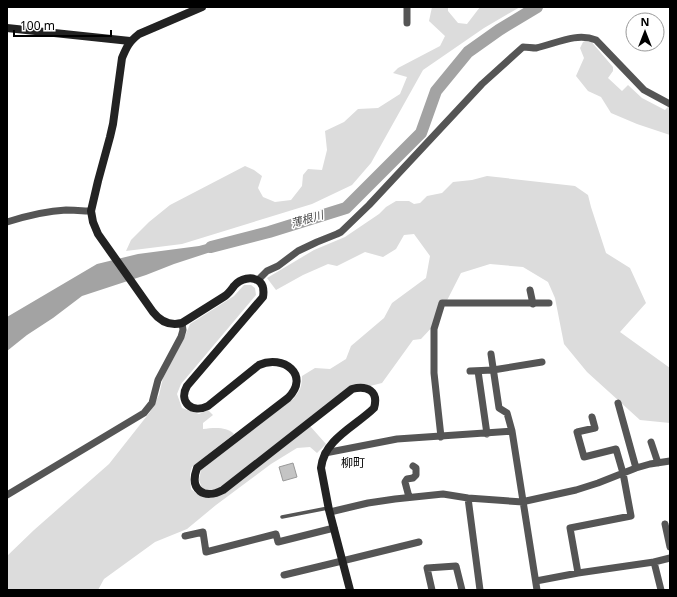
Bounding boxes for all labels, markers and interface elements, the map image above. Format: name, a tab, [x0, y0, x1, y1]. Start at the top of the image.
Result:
scale bar	[14, 12, 111, 38]
north arrow	[625, 12, 665, 52]
text: N	[641, 14, 649, 29]
text: 100 m	[20, 17, 55, 34]
water label: 薄根川	[289, 206, 326, 230]
district label: 柳町	[341, 454, 365, 471]

